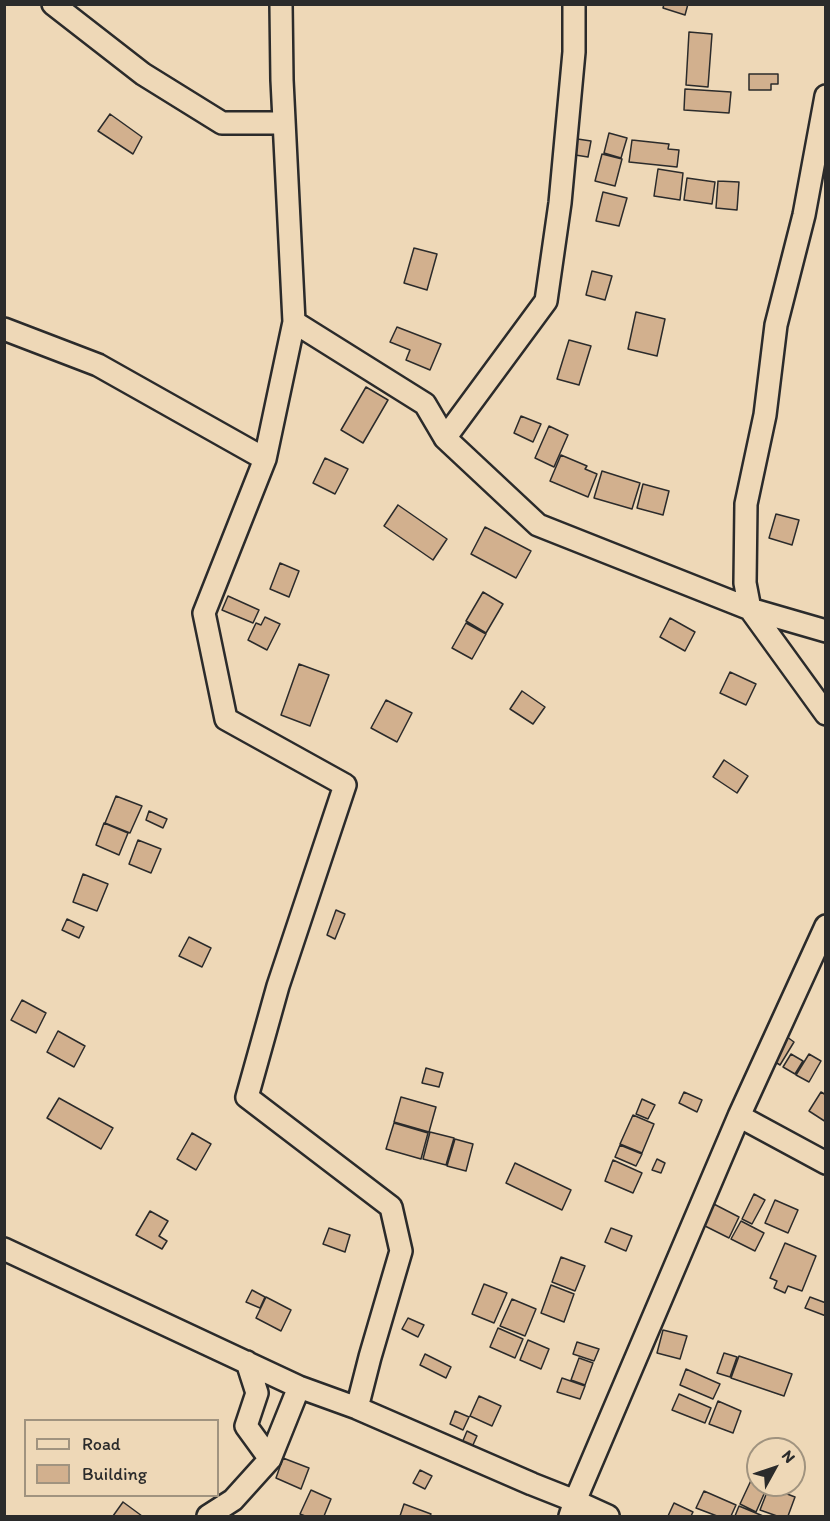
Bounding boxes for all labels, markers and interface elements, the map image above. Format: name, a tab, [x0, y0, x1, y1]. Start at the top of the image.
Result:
legend	[24, 1419, 219, 1497]
text: Road	[82, 1433, 121, 1455]
north arrow	[746, 1437, 806, 1497]
text: N	[778, 1446, 799, 1467]
text: Building	[82, 1463, 147, 1485]

